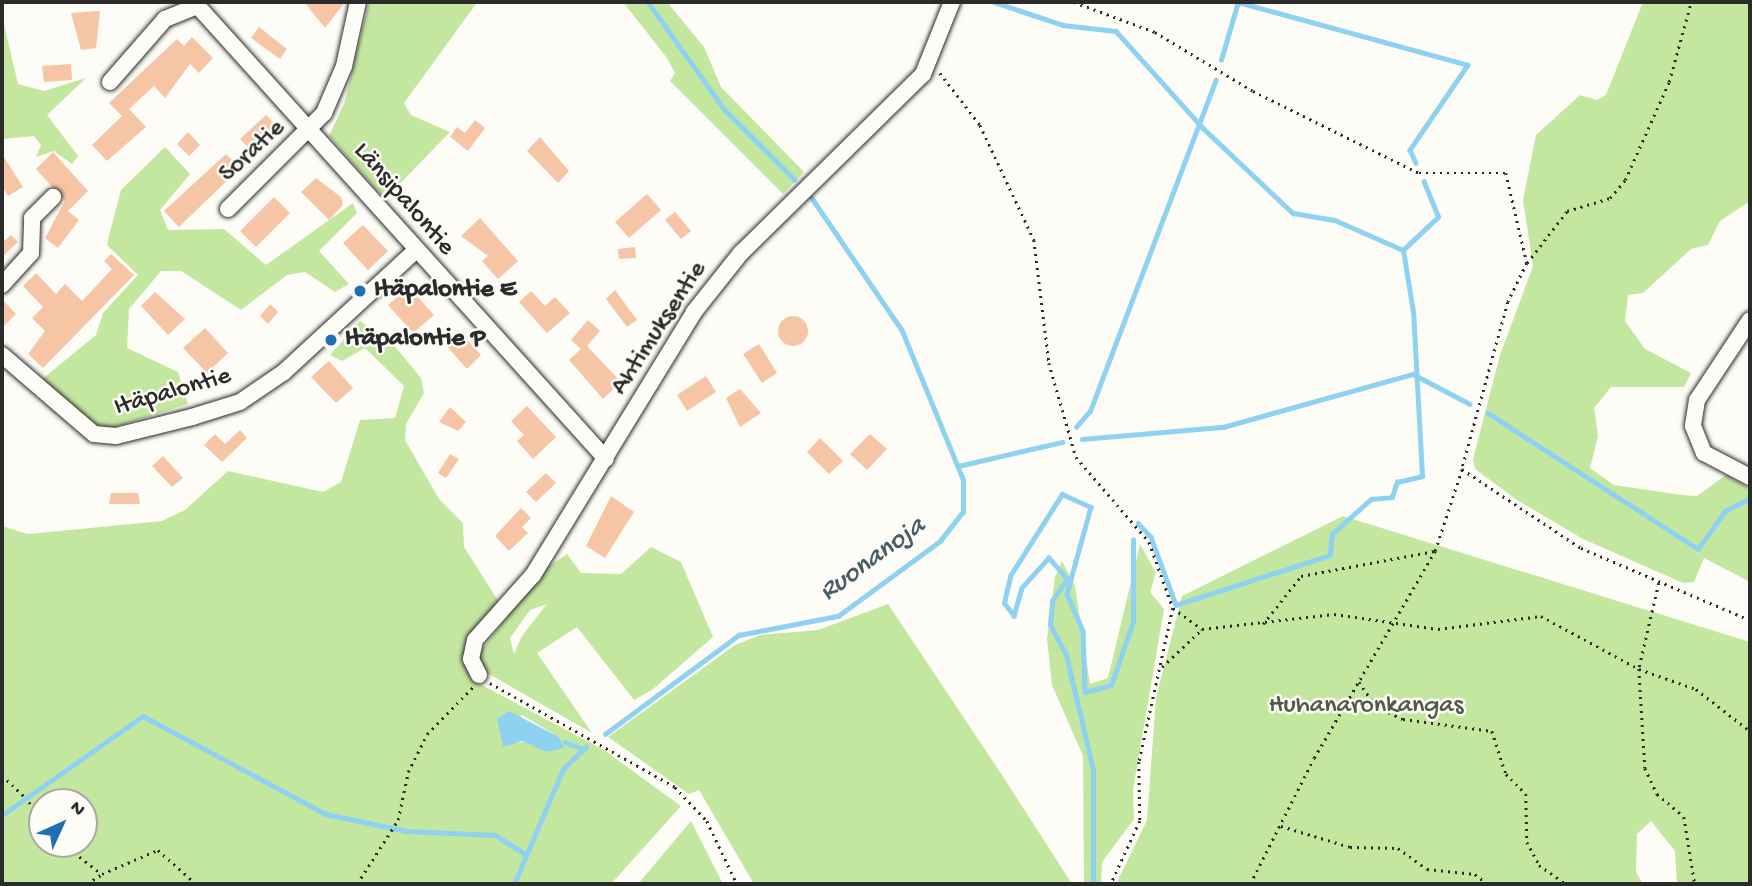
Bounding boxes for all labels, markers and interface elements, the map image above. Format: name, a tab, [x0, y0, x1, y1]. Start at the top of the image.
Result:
street label: Soratie	[214, 114, 292, 190]
street label: Länsipalontie	[345, 137, 461, 263]
street label: Ahtimuksentie	[605, 256, 715, 402]
place label: Itäpalontie E	[374, 275, 516, 307]
marker: Itäpalontie E	[352, 283, 368, 299]
place label: Itäpalontie P	[345, 324, 485, 356]
marker: Itäpalontie P	[323, 332, 339, 348]
street label: Itäpalontie	[111, 361, 235, 425]
water label: Ruonanoja	[813, 510, 933, 610]
park label: Huhanaronkangas	[1269, 691, 1463, 723]
north arrow	[28, 788, 98, 858]
text: N	[64, 797, 89, 822]

